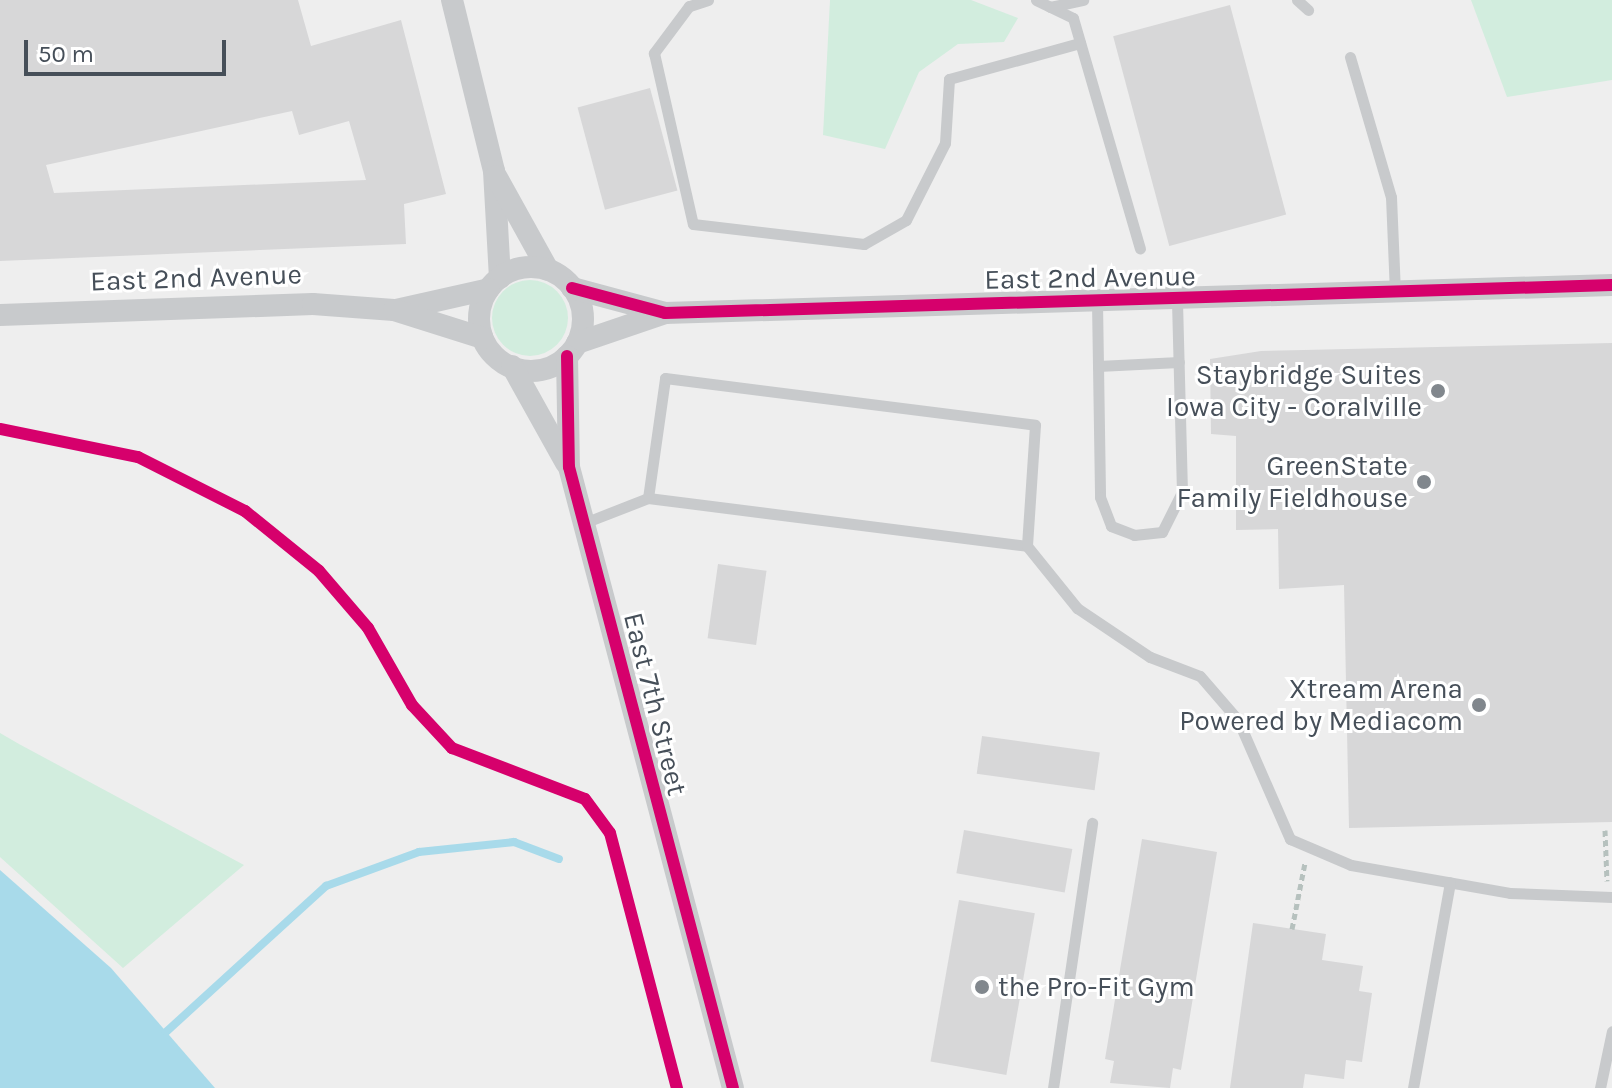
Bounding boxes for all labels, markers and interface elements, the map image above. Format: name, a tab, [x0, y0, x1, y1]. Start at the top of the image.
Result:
scale bar	[28, 24, 230, 74]
text: 50 m	[38, 40, 94, 68]
street label: East 2nd Avenue	[90, 258, 302, 298]
street label: East 2nd Avenue	[984, 259, 1196, 297]
place label: Staybridge Suites Iowa City - Coralville	[1166, 358, 1422, 424]
marker: Staybridge Suites Iowa City - Coralville	[1429, 382, 1447, 400]
place label: GreenState Family Fieldhouse	[1176, 449, 1408, 515]
marker: GreenState Family Fieldhouse	[1415, 473, 1433, 491]
street label: East 7th Street	[616, 609, 694, 799]
place label: Xtream Arena Powered by Mediacom	[1179, 672, 1463, 738]
marker: Xtream Arena Powered by Mediacom	[1470, 696, 1488, 714]
place label: the Pro-Fit Gym	[998, 970, 1195, 1004]
marker: the Pro-Fit Gym	[973, 978, 991, 996]

